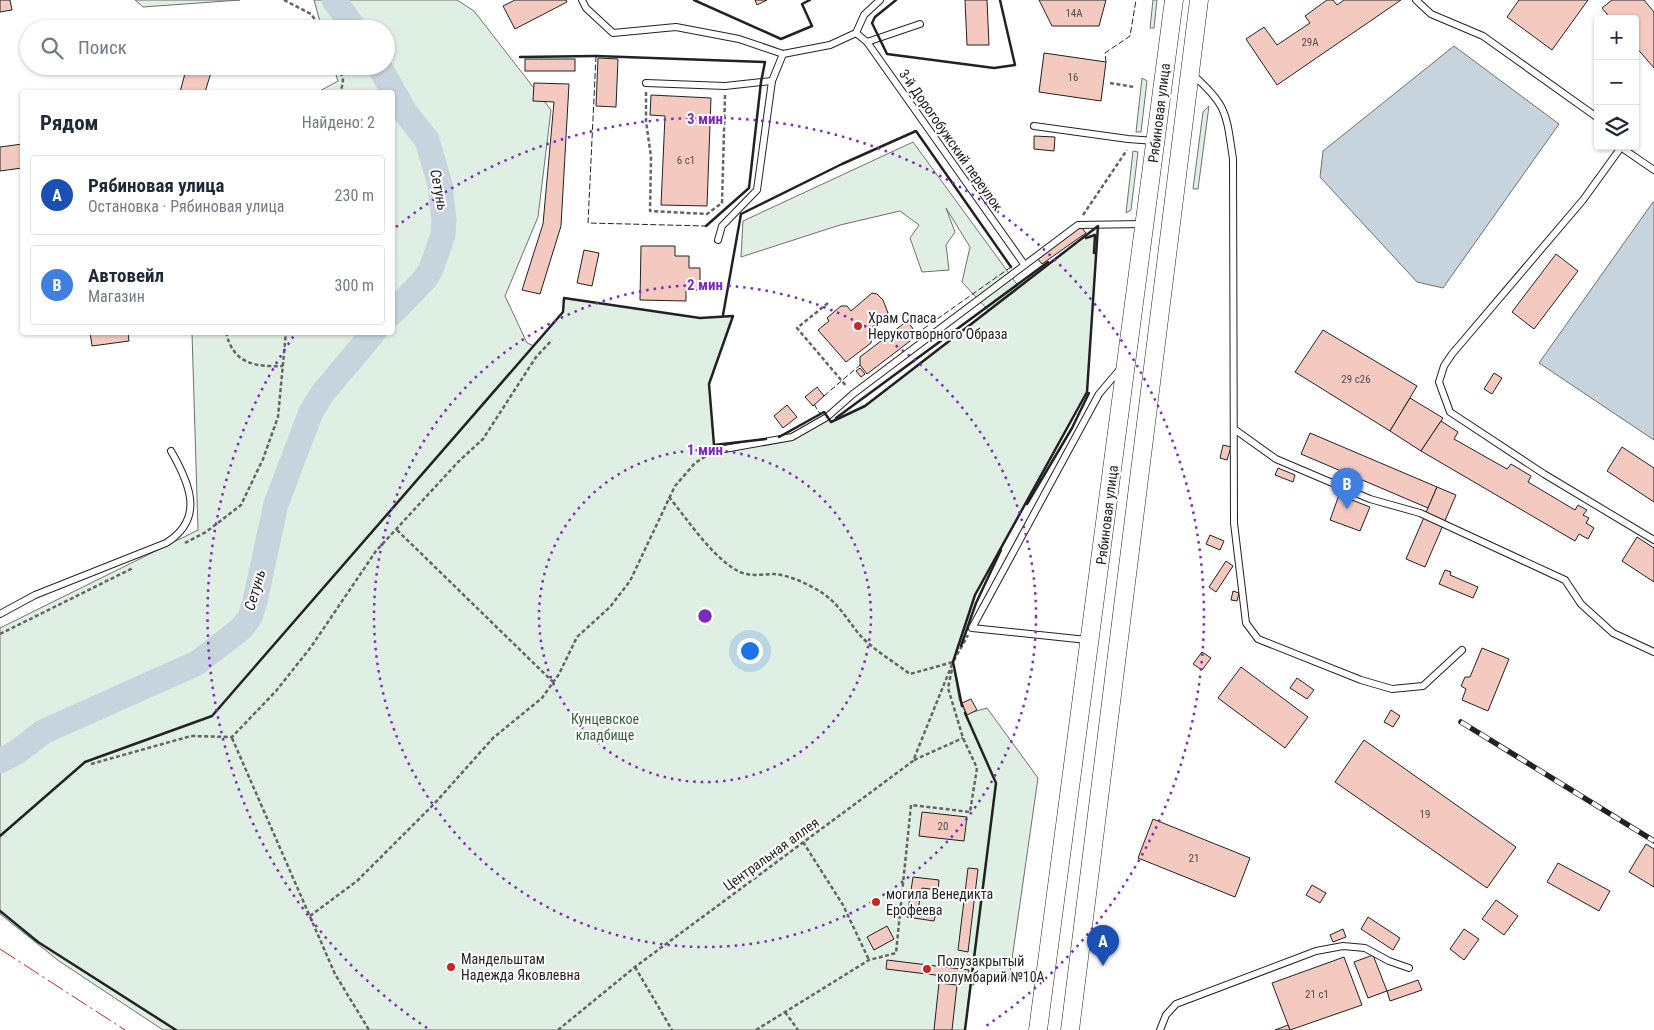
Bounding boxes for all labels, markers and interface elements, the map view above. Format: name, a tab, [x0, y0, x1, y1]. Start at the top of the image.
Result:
house number: 14А	[1065, 7, 1083, 20]
map controls	[1594, 15, 1639, 150]
button: +	[1594, 15, 1639, 60]
search box	[20, 20, 395, 75]
icon: search	[38, 34, 66, 62]
text: Поиск	[78, 36, 127, 59]
house number: 29А	[1301, 36, 1319, 49]
button: −	[1594, 60, 1639, 105]
street label: Рябиновая улица	[1145, 62, 1173, 164]
street label: 3-й Дорогобужский переулок	[896, 66, 1006, 214]
house number: 16	[1068, 71, 1078, 84]
button: layers	[1594, 105, 1639, 150]
text: 3 мин	[687, 110, 723, 128]
text: Рядом	[40, 111, 99, 135]
text: Найдено: 2	[302, 113, 375, 132]
house number: 6 с1	[677, 154, 695, 167]
water label: Сетунь	[426, 168, 452, 212]
text: Рябиновая улица	[88, 174, 224, 197]
text: A	[52, 186, 62, 205]
text: 230 m	[335, 186, 374, 205]
text: Остановка · Рябиновая улица	[88, 197, 285, 216]
text: Автовейл	[88, 264, 164, 287]
text: B	[53, 276, 61, 295]
text: 300 m	[335, 276, 374, 295]
text: 2 мин	[687, 276, 723, 294]
text: Магазин	[88, 287, 145, 306]
place label: Храм Спаса Нерукотворного Образа	[868, 310, 1007, 342]
marker: Храм Спаса Нерукотворного Образа	[852, 320, 864, 332]
house number: 29 с26	[1341, 373, 1371, 386]
text: 1 мин	[687, 441, 723, 459]
street label: Рябиновая улица	[1093, 464, 1121, 566]
pin: B	[1331, 468, 1363, 509]
water label: Сетунь	[241, 567, 269, 613]
centre of rings	[696, 607, 714, 625]
your location	[737, 638, 763, 664]
park label: Кунцевское кладбище	[571, 711, 639, 743]
house number: 19	[1420, 808, 1430, 821]
street label: Центральная аллея	[720, 814, 822, 894]
house number: 20	[938, 820, 948, 833]
house number: 21	[1189, 852, 1199, 865]
place label: могила Венедикта Ерофеева	[886, 886, 993, 918]
marker: могила Венедикта Ерофеева	[870, 896, 882, 908]
pin: A	[1087, 925, 1119, 966]
place label: Мандельштам Надежда Яковлевна	[461, 951, 580, 983]
place label: Полузакрытый колумбарий №10А	[937, 953, 1045, 985]
marker: Мандельштам Надежда Яковлевна	[445, 961, 457, 973]
marker: Полузакрытый колумбарий №10А	[921, 963, 933, 975]
house number: 21 с1	[1305, 988, 1329, 1001]

